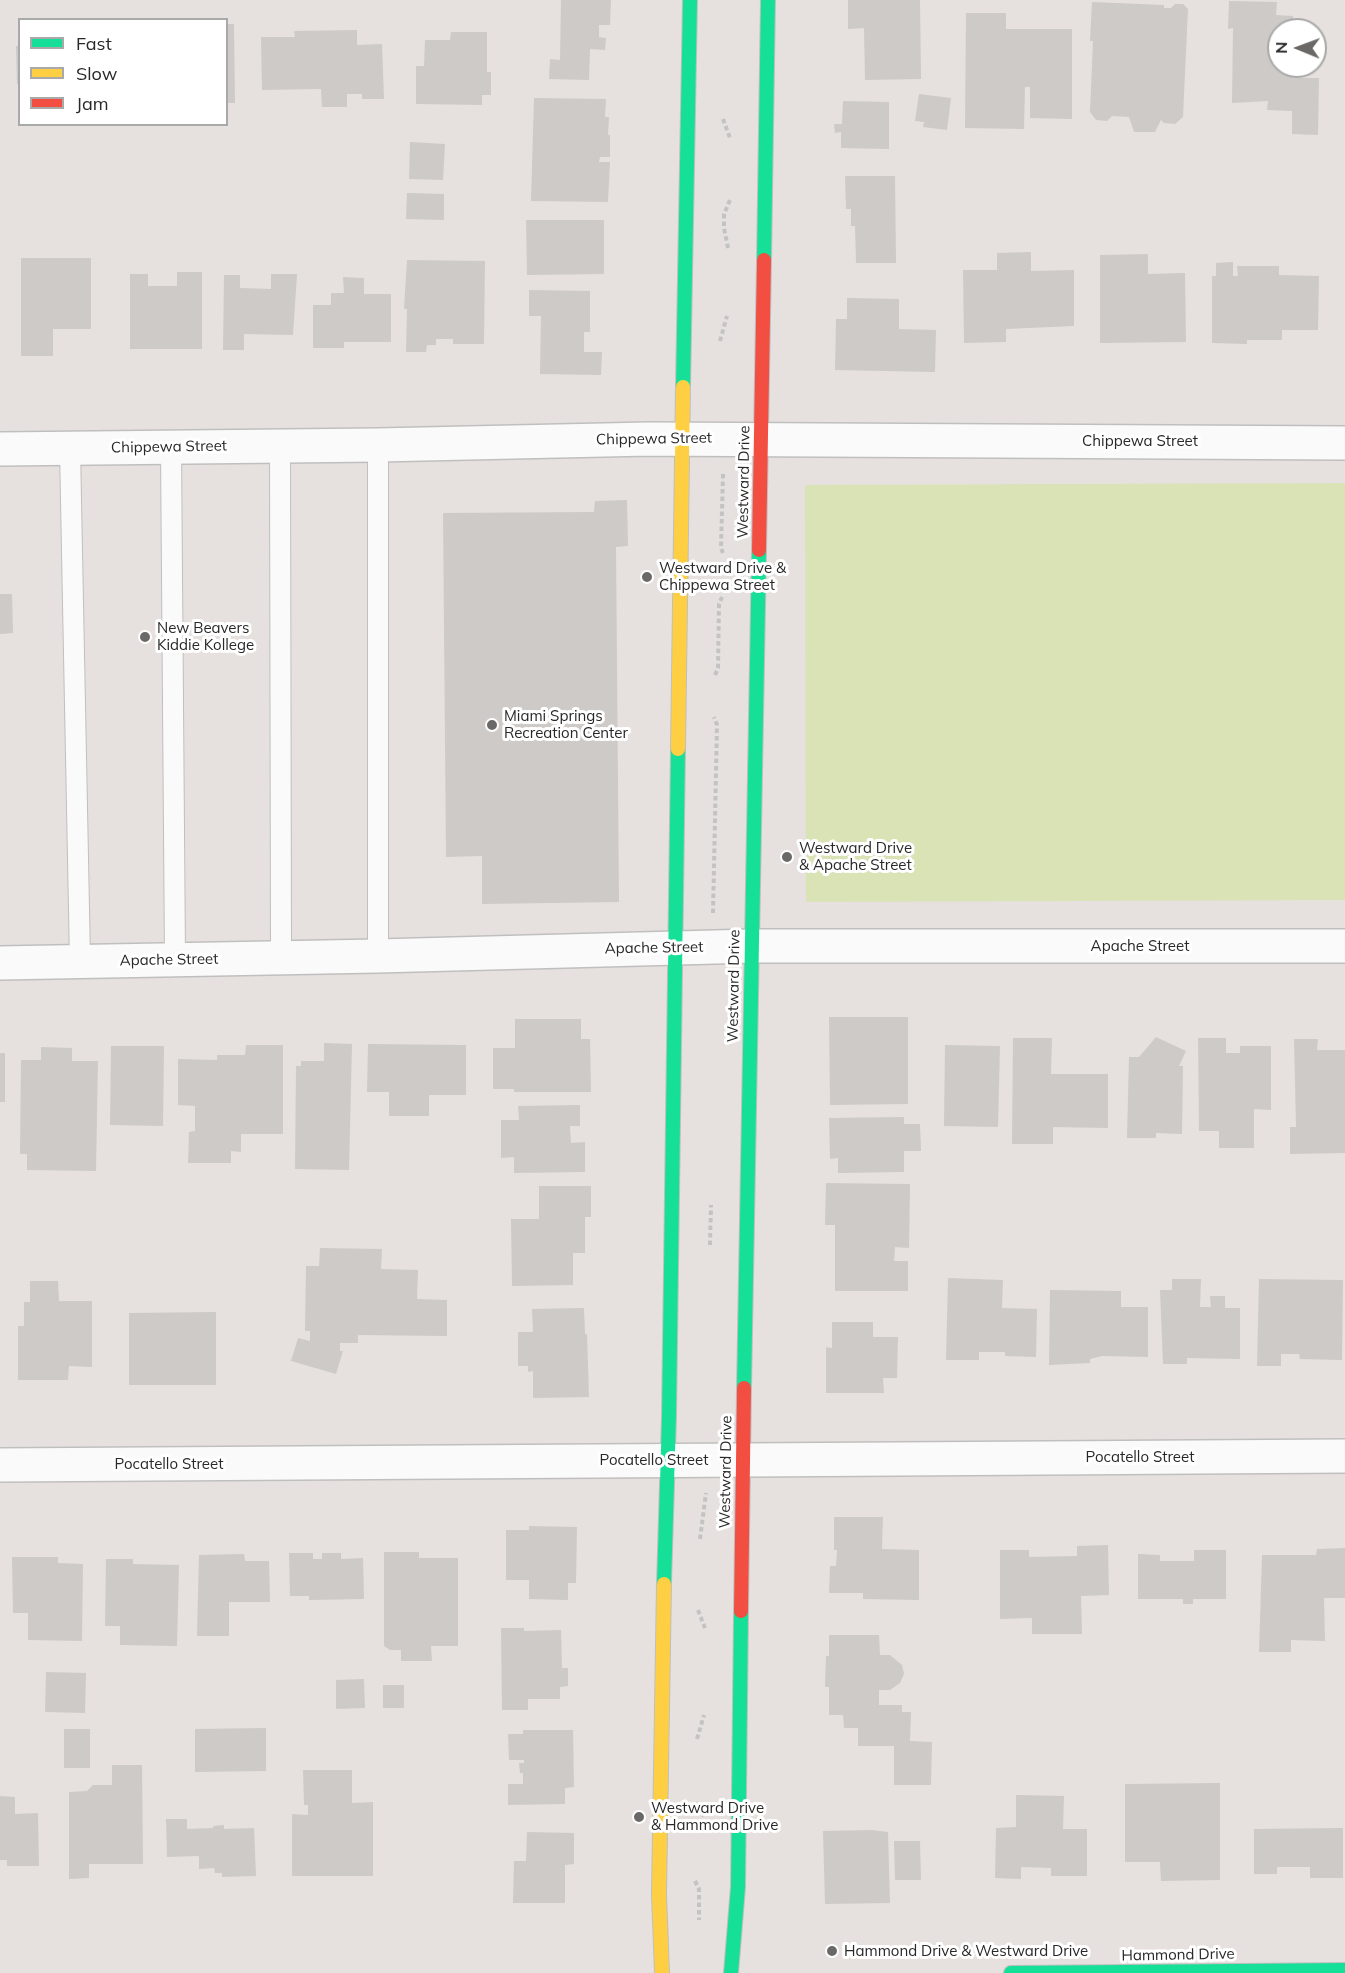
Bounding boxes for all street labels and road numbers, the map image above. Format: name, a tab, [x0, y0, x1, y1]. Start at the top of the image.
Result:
street label: Westward Drive	[734, 425, 754, 539]
street label: Chippewa Street	[596, 429, 712, 449]
street label: Chippewa Street	[1082, 432, 1198, 450]
street label: Chippewa Street	[111, 437, 227, 457]
street label: Westward Drive	[724, 929, 744, 1043]
street label: Apache Street	[1091, 937, 1189, 955]
street label: Apache Street	[604, 938, 704, 958]
street label: Apache Street	[119, 950, 219, 970]
street label: Westward Drive	[716, 1415, 736, 1529]
street label: Pocatello Street	[1086, 1448, 1194, 1466]
street label: Pocatello Street	[600, 1451, 708, 1469]
street label: Pocatello Street	[115, 1455, 223, 1473]
street label: Hammond Drive	[1121, 1945, 1235, 1965]

